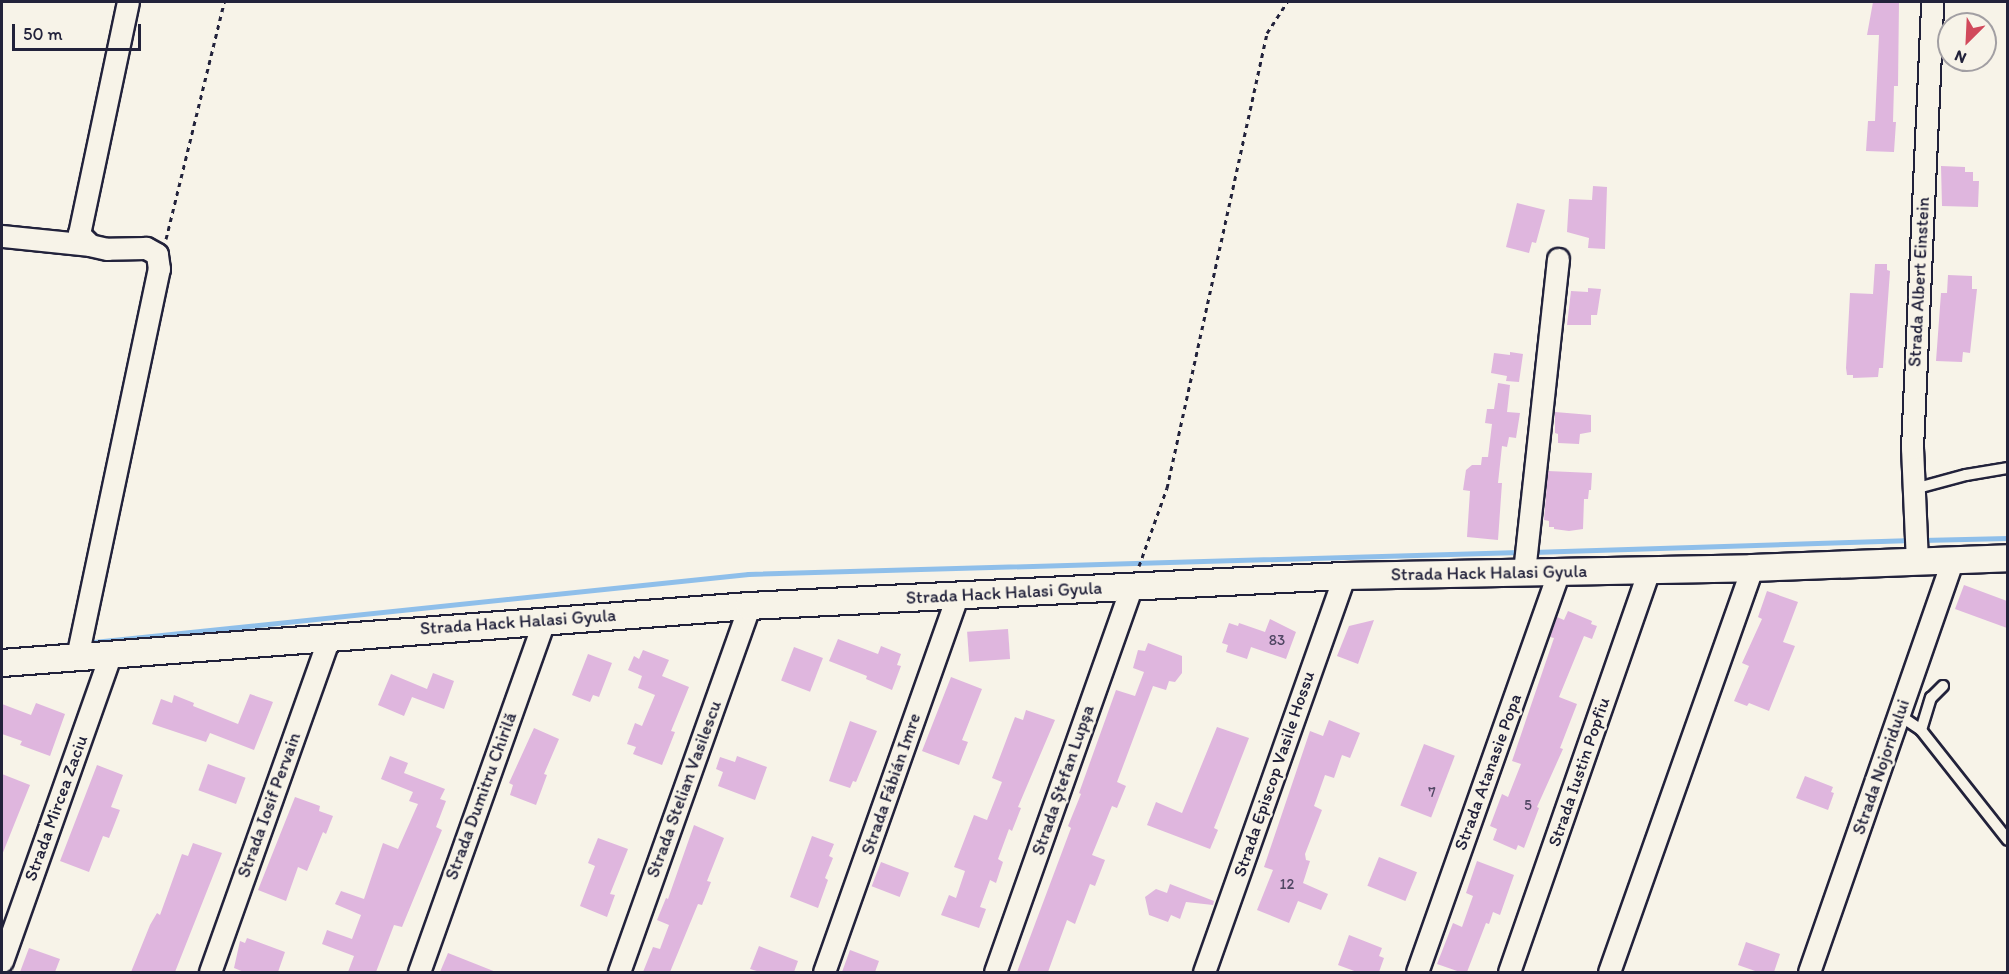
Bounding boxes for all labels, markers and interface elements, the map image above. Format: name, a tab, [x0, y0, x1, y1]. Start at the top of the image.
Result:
scale bar	[15, 12, 144, 50]
north arrow	[1937, 12, 1997, 72]
text: 50 m	[23, 23, 63, 45]
text: N	[1951, 46, 1969, 68]
street label: Strada Albert Einstein	[1904, 196, 1934, 368]
street label: Strada Hack Halasi Gyula	[1391, 560, 1587, 586]
street label: Strada Hack Halasi Gyula	[905, 577, 1103, 609]
street label: Strada Hack Halasi Gyula	[419, 604, 617, 640]
house number: 83	[1269, 632, 1285, 650]
street label: Strada Episcop Vasile Hossu	[1229, 668, 1319, 880]
street label: Strada Atanasie Popa	[1450, 691, 1526, 853]
street label: Strada Iustin Popfiu	[1543, 695, 1615, 849]
street label: Strada Nojoridului	[1848, 697, 1914, 837]
street label: Strada Stelian Vasilescu	[642, 698, 726, 880]
street label: Strada Ștefan Lupșa	[1027, 703, 1099, 857]
street label: Strada Dumitru Chirilă	[441, 709, 521, 883]
street label: Strada Fábián Imre	[857, 711, 925, 857]
street label: Strada Iosif Pervain	[233, 730, 305, 880]
street label: Strada Mircea Zaciu	[19, 732, 93, 884]
house number: 7	[1428, 784, 1436, 802]
house number: 5	[1524, 797, 1532, 815]
house number: 12	[1280, 876, 1294, 894]

